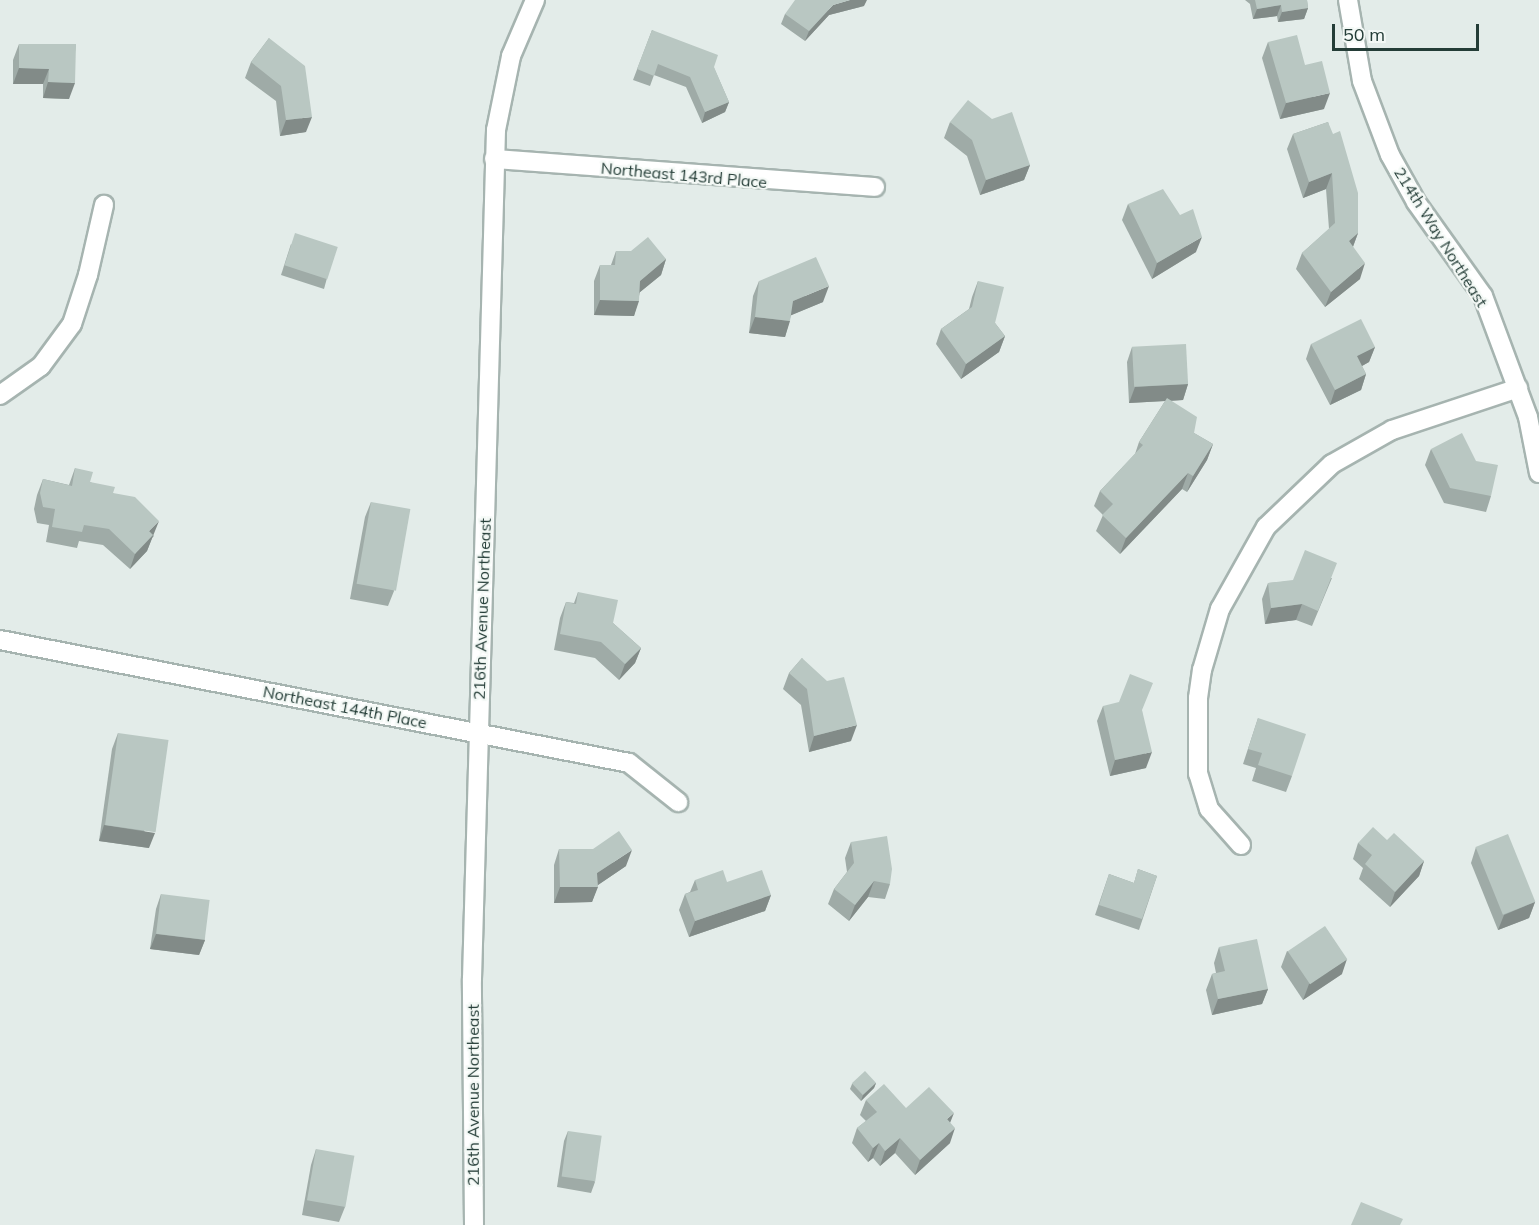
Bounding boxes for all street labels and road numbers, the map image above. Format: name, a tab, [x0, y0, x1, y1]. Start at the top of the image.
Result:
street label: Northeast 143rd Place	[600, 158, 768, 192]
street label: 214th Way Northeast	[1390, 164, 1492, 310]
street label: 216th Avenue Northeast	[469, 518, 495, 700]
street label: Northeast 144th Place	[261, 682, 429, 732]
street label: 216th Avenue Northeast	[463, 1004, 483, 1186]

